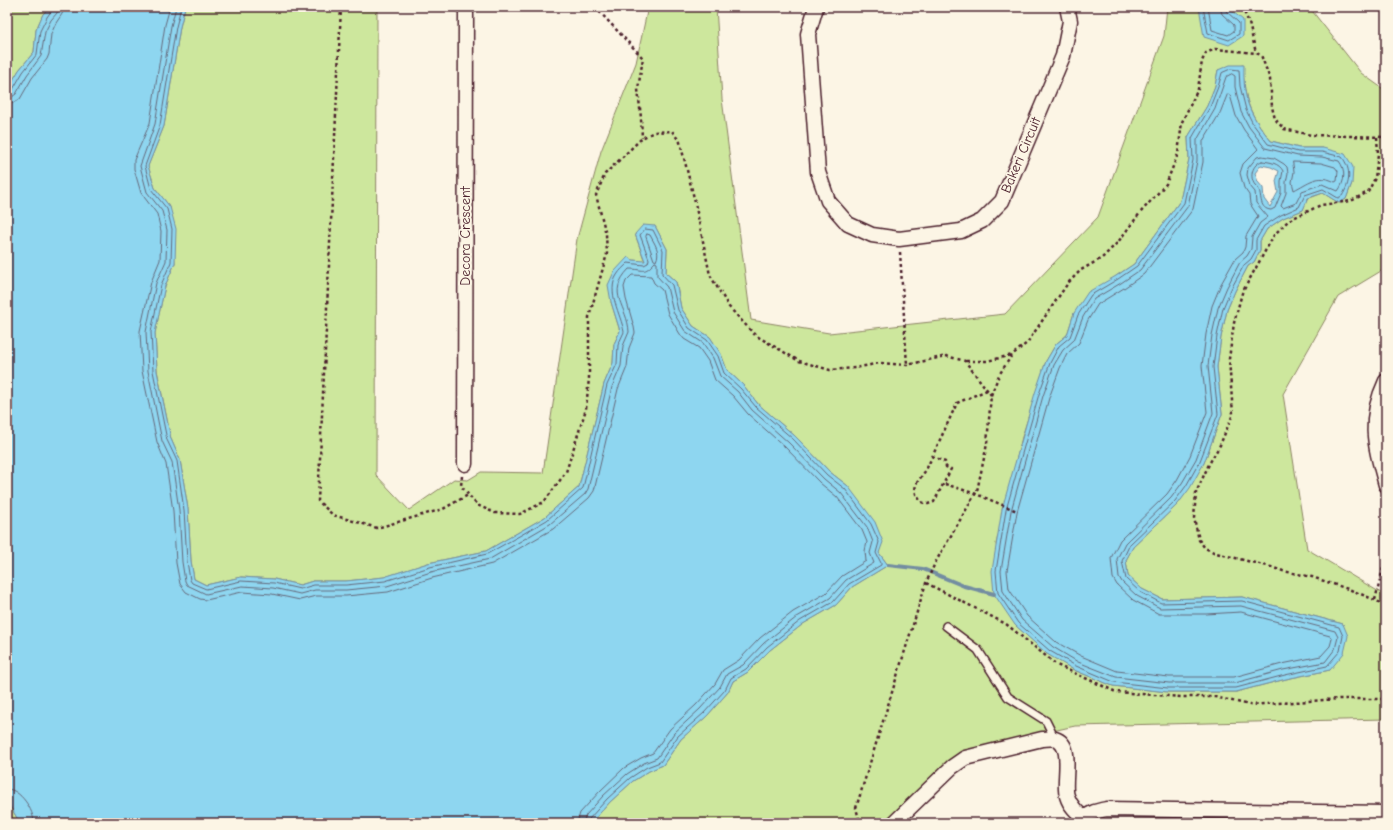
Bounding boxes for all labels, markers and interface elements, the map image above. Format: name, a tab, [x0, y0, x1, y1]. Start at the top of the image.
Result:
street label: Bakeri Circuit	[997, 114, 1045, 196]
street label: Decora Crescent	[457, 185, 474, 286]

